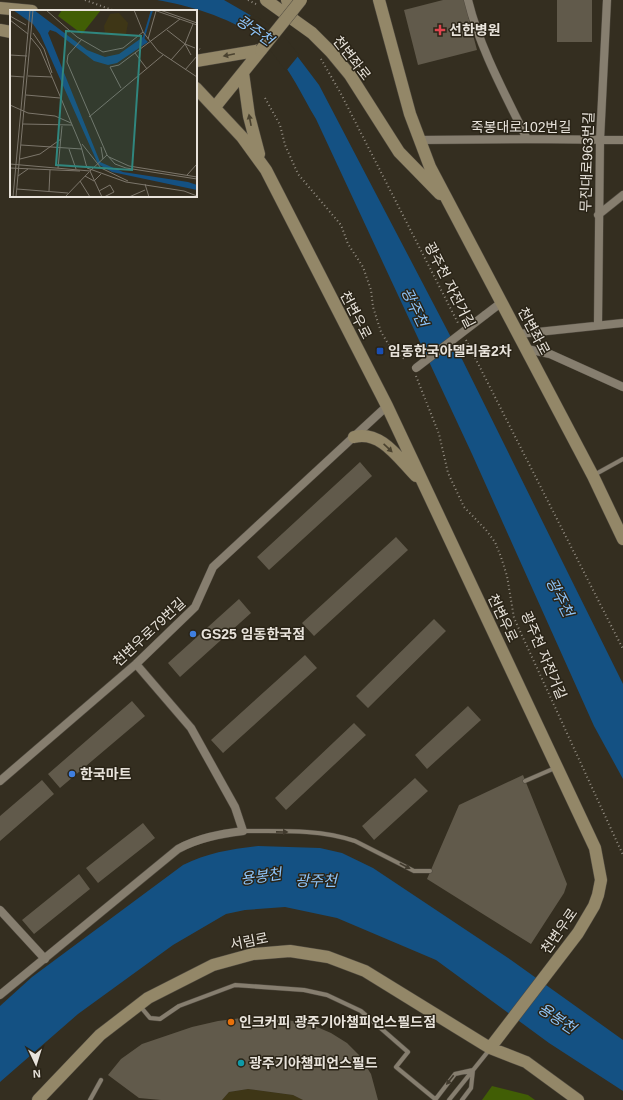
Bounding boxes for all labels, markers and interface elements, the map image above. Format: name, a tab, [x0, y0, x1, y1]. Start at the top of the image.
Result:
inset map	[10, 10, 197, 197]
water label: 광주천	[233, 11, 279, 50]
place label: 선한병원	[449, 22, 501, 38]
marker: 선한병원	[434, 24, 446, 36]
street label: 천변좌로	[330, 33, 374, 83]
one-way arrow	[223, 53, 235, 59]
street label: 무진대로963번길	[577, 111, 597, 213]
one-way arrow	[246, 113, 252, 126]
street label: 죽봉대로102번길	[471, 119, 571, 135]
street label: 광주천 자전거길	[422, 239, 478, 331]
water label: 광주천	[398, 285, 433, 331]
street label: 천변우로	[337, 288, 375, 342]
street label: 천변좌로	[515, 304, 553, 358]
place label: 임동한국아델리움2차	[388, 343, 512, 359]
marker: 임동한국아델리움2차	[375, 346, 385, 356]
one-way arrow	[383, 443, 393, 453]
water label: 광주천	[543, 575, 578, 621]
street label: 천변우로	[485, 591, 521, 645]
street label: 천변우로79번길	[110, 594, 188, 670]
street label: 광주천 자전거길	[518, 609, 570, 701]
place label: GS25 임동한국점	[201, 626, 305, 642]
marker: GS25 임동한국점	[188, 629, 198, 639]
place label: 한국마트	[80, 766, 132, 782]
marker: 한국마트	[67, 769, 77, 779]
one-way arrow	[276, 828, 288, 835]
one-way arrow	[399, 863, 411, 870]
water label: 용봉천	[239, 864, 285, 887]
water label: 광주천	[295, 872, 339, 889]
street label: 천변우로	[538, 905, 580, 957]
street label: 서림로	[229, 929, 270, 953]
water label: 용봉천	[535, 999, 581, 1038]
place label: 인크커피 광주기아챔피언스필드점	[239, 1014, 436, 1030]
marker: 인크커피 광주기아챔피언스필드점	[226, 1017, 236, 1027]
north arrow	[16, 1044, 56, 1084]
place label: 광주기아챔피언스필드	[249, 1055, 378, 1071]
marker: 광주기아챔피언스필드	[236, 1058, 246, 1068]
text: N	[32, 1068, 41, 1080]
one-way arrow	[446, 1074, 455, 1085]

